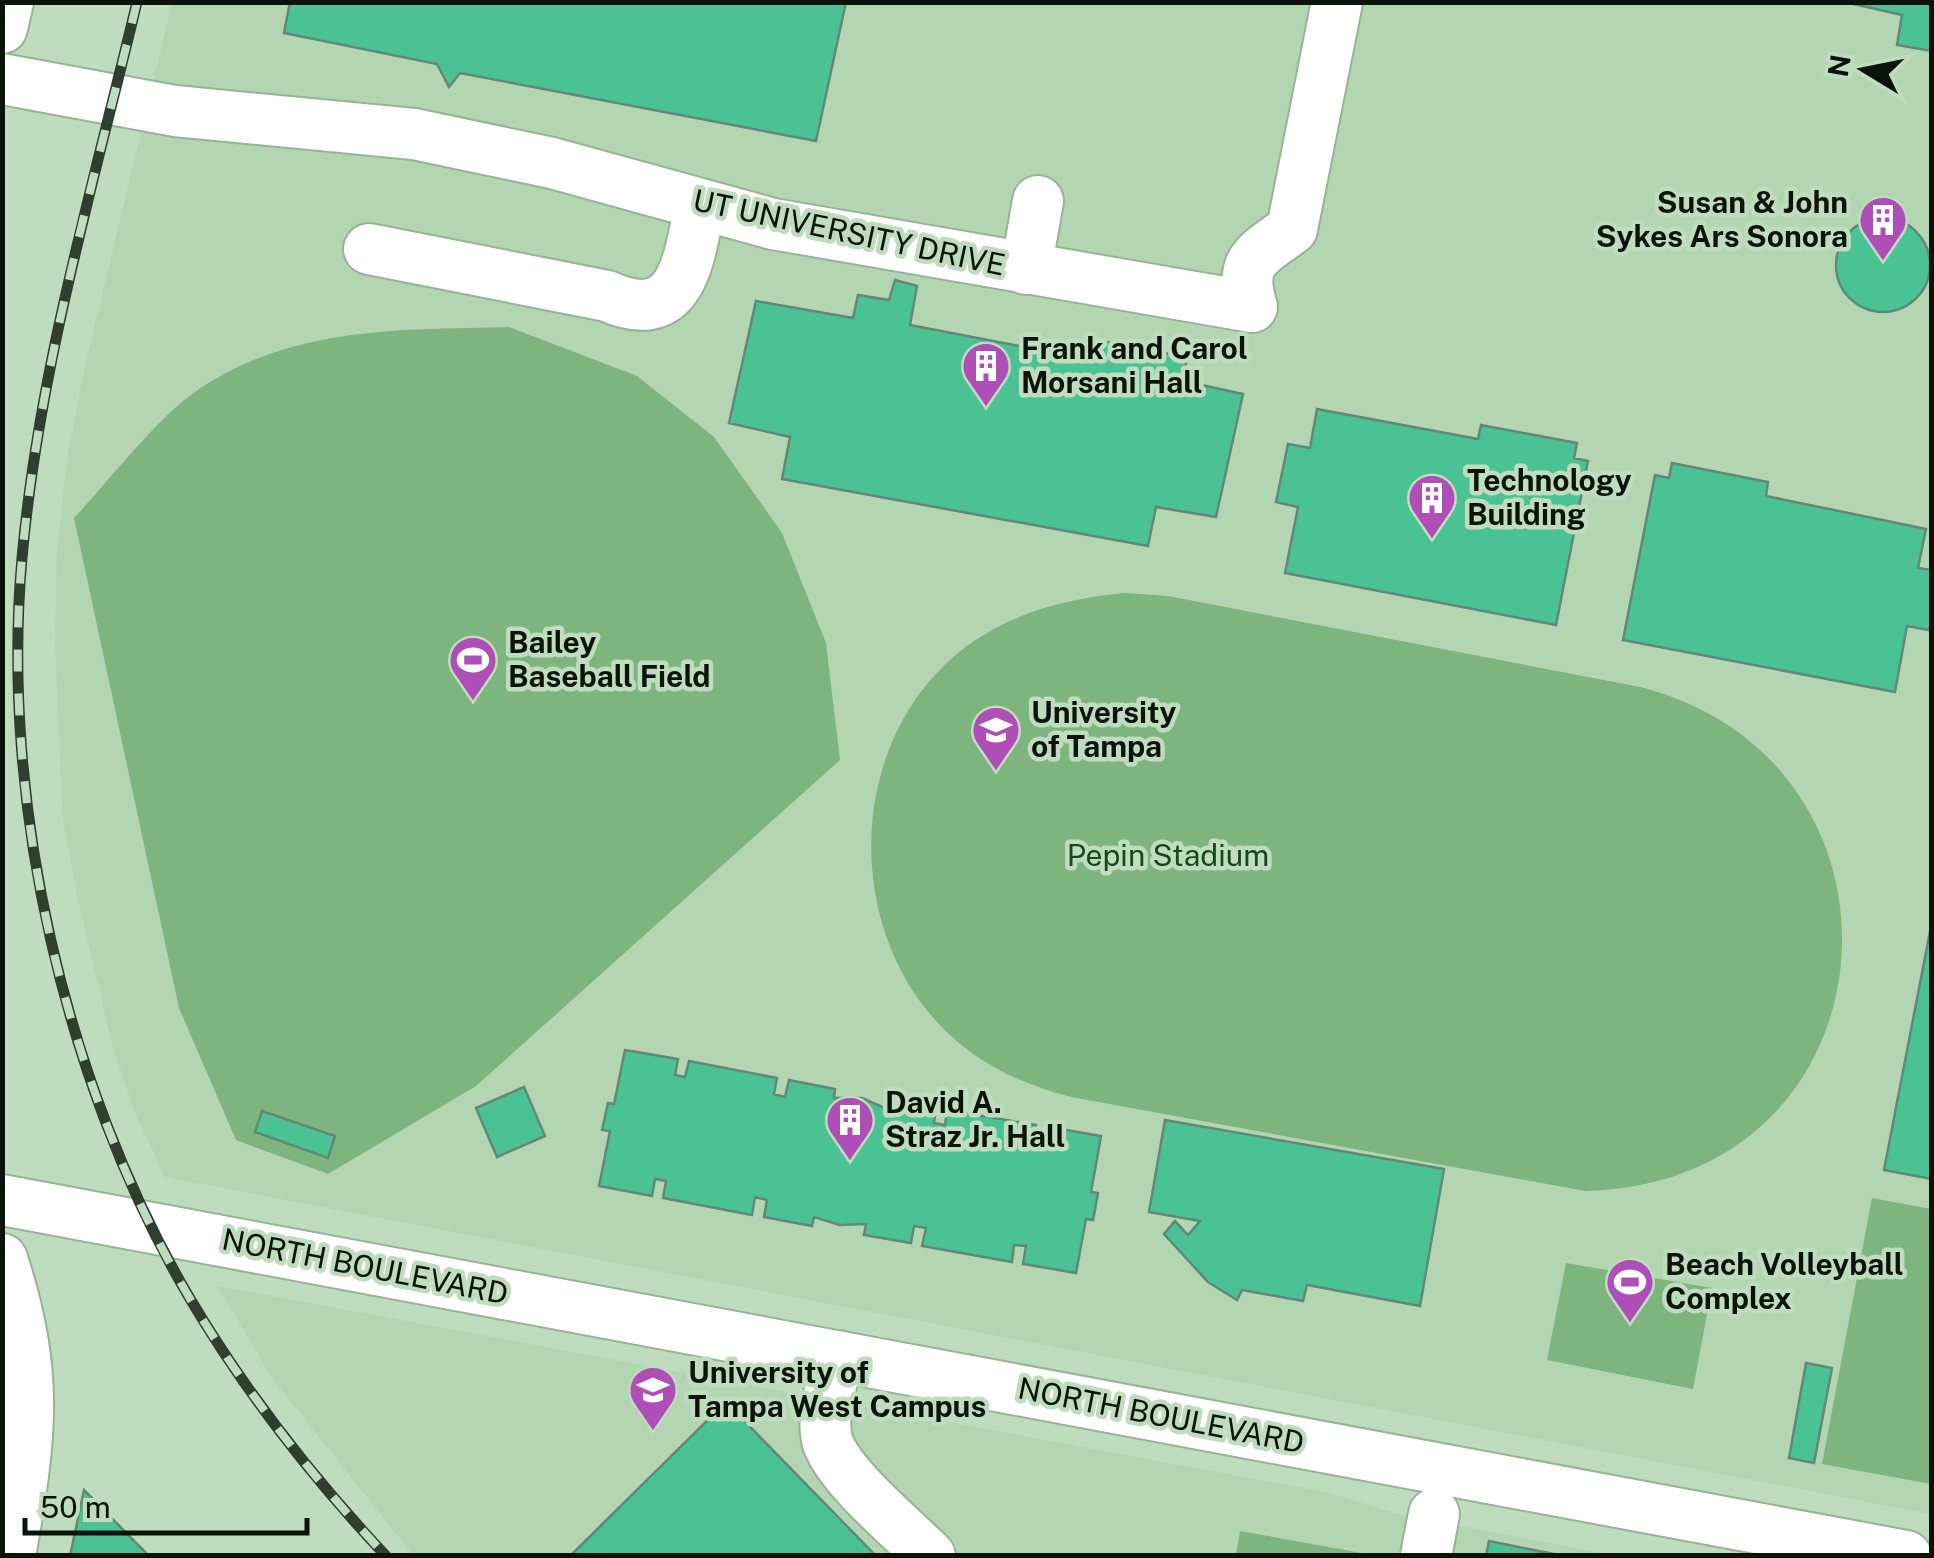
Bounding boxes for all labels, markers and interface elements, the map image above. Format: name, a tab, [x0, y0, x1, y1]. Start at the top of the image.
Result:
north arrow	[1814, 20, 1914, 120]
text: N	[1821, 52, 1857, 79]
street label: UT UNIVERSITY DRIVE	[690, 181, 1009, 283]
place label: Susan & John Sykes Ars Sonora	[1596, 184, 1848, 254]
building icon: Susan & John Sykes Ars Sonora	[1857, 194, 1909, 262]
place label: Frank and Carol Morsani Hall	[1021, 330, 1248, 400]
building icon: Frank and Carol Morsani Hall	[960, 340, 1012, 408]
place label: Technology Building	[1467, 462, 1632, 532]
building icon: Technology Building	[1406, 472, 1458, 540]
place label: Bailey Baseball Field	[508, 624, 711, 694]
sports icon: Bailey Baseball Field	[447, 634, 499, 702]
place label: University of Tampa	[1031, 694, 1177, 764]
school or university icon: University of Tampa	[970, 704, 1022, 772]
park label: Pepin Stadium	[1067, 837, 1269, 873]
place label: David A. Straz Jr. Hall	[885, 1084, 1065, 1154]
building icon: David A. Straz Jr. Hall	[824, 1094, 876, 1162]
street label: NORTH BOULEVARD	[219, 1221, 511, 1311]
place label: Beach Volleyball Complex	[1665, 1246, 1904, 1316]
sports icon: Beach Volleyball Complex	[1604, 1256, 1656, 1324]
place label: University of Tampa West Campus	[688, 1354, 986, 1424]
school or university icon: University of Tampa West Campus	[627, 1364, 679, 1432]
street label: NORTH BOULEVARD	[1015, 1370, 1307, 1460]
scale bar	[25, 1473, 308, 1535]
text: 50 m	[40, 1489, 111, 1525]

